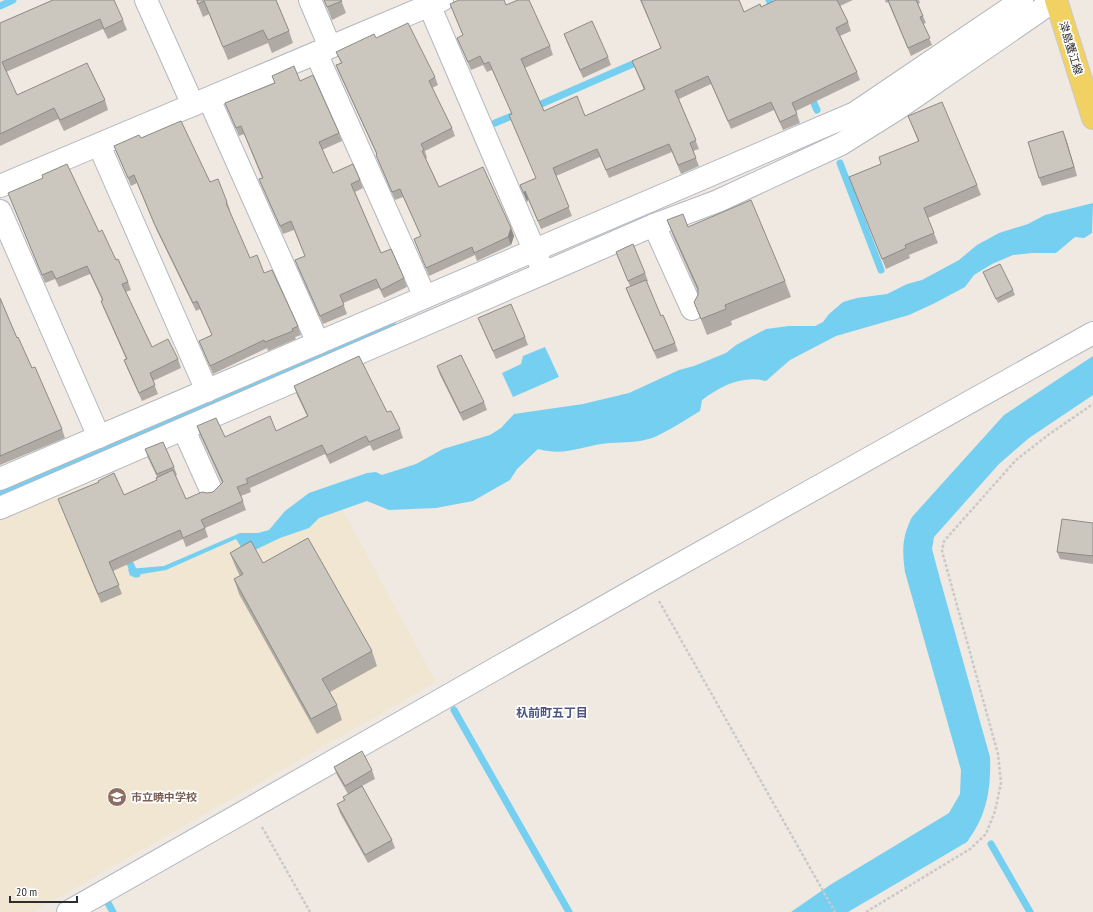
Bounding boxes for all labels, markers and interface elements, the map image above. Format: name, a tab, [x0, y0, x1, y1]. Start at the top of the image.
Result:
street label: 津島蟹江線	[1056, 20, 1086, 76]
district label: 杁前町五丁目	[516, 705, 588, 720]
school or university icon: 市立暁中学校	[106, 786, 128, 808]
place label: 市立暁中学校	[131, 790, 197, 804]
scale bar	[10, 878, 77, 904]
text: 20 m	[16, 884, 37, 899]

